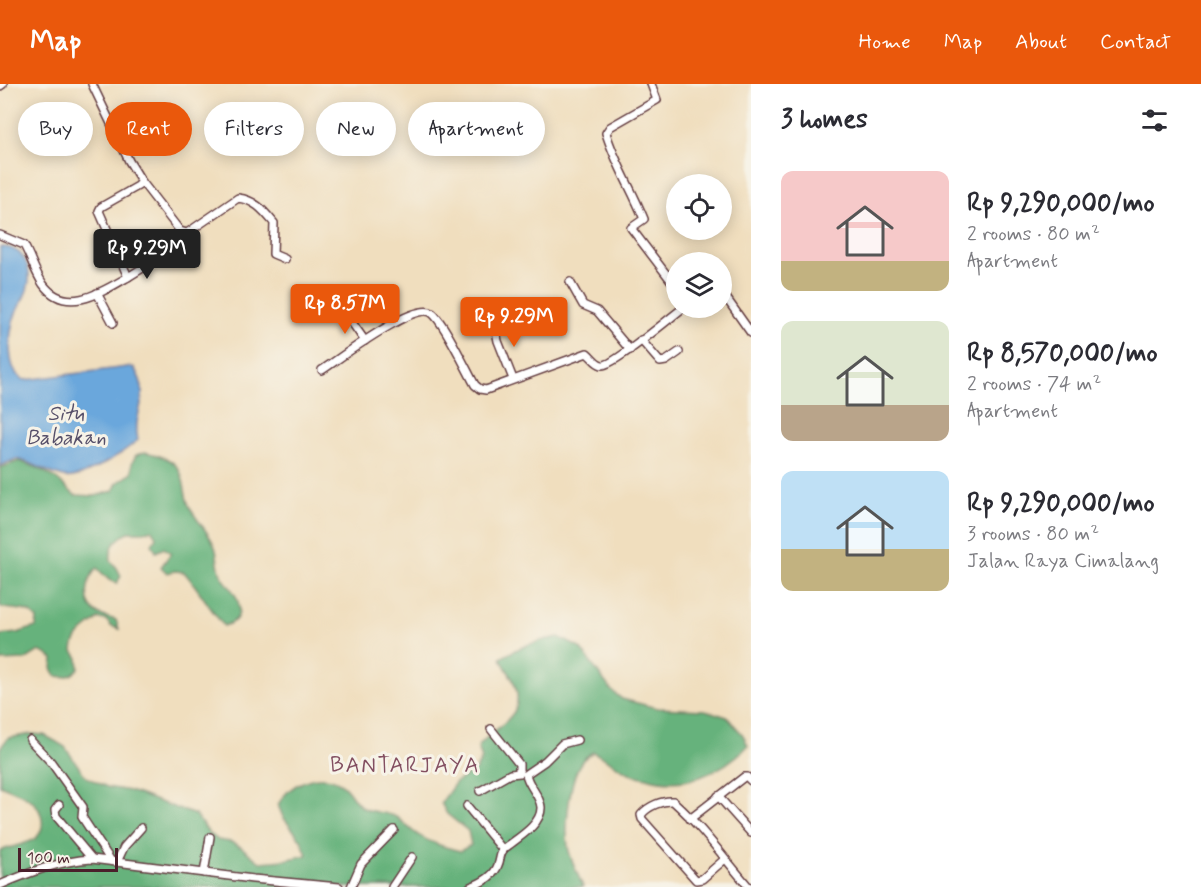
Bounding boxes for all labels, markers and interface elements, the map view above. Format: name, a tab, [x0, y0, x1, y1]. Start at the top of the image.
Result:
text: Map	[30, 24, 81, 61]
text: Home	[859, 28, 911, 56]
text: Map	[944, 28, 982, 56]
text: About	[1015, 28, 1067, 56]
text: Contact	[1100, 28, 1171, 56]
chip: Buy	[18, 102, 93, 156]
chip: Rent	[105, 102, 192, 156]
chip: Filters	[204, 102, 304, 156]
chip: New	[316, 102, 396, 156]
chip: Apartment	[408, 102, 545, 156]
text: 3 homes	[781, 103, 868, 137]
icon: filters	[1138, 104, 1171, 137]
map controls	[666, 174, 732, 318]
button: locate	[666, 174, 732, 240]
text: Rp 9,290,000/mo	[967, 187, 1155, 221]
icon: home	[829, 195, 901, 267]
text: 2 rooms · 80 m²	[967, 221, 1100, 248]
pin: Rp 9.29M	[85, 229, 209, 280]
text: Rp 9.29M	[107, 235, 187, 262]
text: Apartment	[967, 248, 1058, 275]
button: layers	[666, 252, 732, 318]
pin: Rp 8.57M	[283, 284, 407, 335]
text: Rp 8.57M	[305, 290, 385, 317]
pin: Rp 9.29M	[452, 297, 576, 348]
text: Rp 9.29M	[474, 303, 554, 330]
text: Rp 8,570,000/mo	[967, 337, 1158, 371]
icon: home	[829, 345, 901, 417]
text: 2 rooms · 74 m²	[967, 371, 1101, 398]
text: Apartment	[967, 398, 1058, 425]
water label: Situ Babakan	[26, 400, 106, 452]
text: Rp 9,290,000/mo	[967, 487, 1155, 521]
icon: home	[829, 495, 901, 567]
text: 3 rooms · 80 m²	[967, 521, 1099, 548]
text: Jalan Raya Cimalang	[967, 548, 1159, 575]
district label: BANTARJAYA	[330, 752, 480, 780]
scale bar	[18, 845, 118, 872]
text: 100 m	[27, 848, 70, 869]

